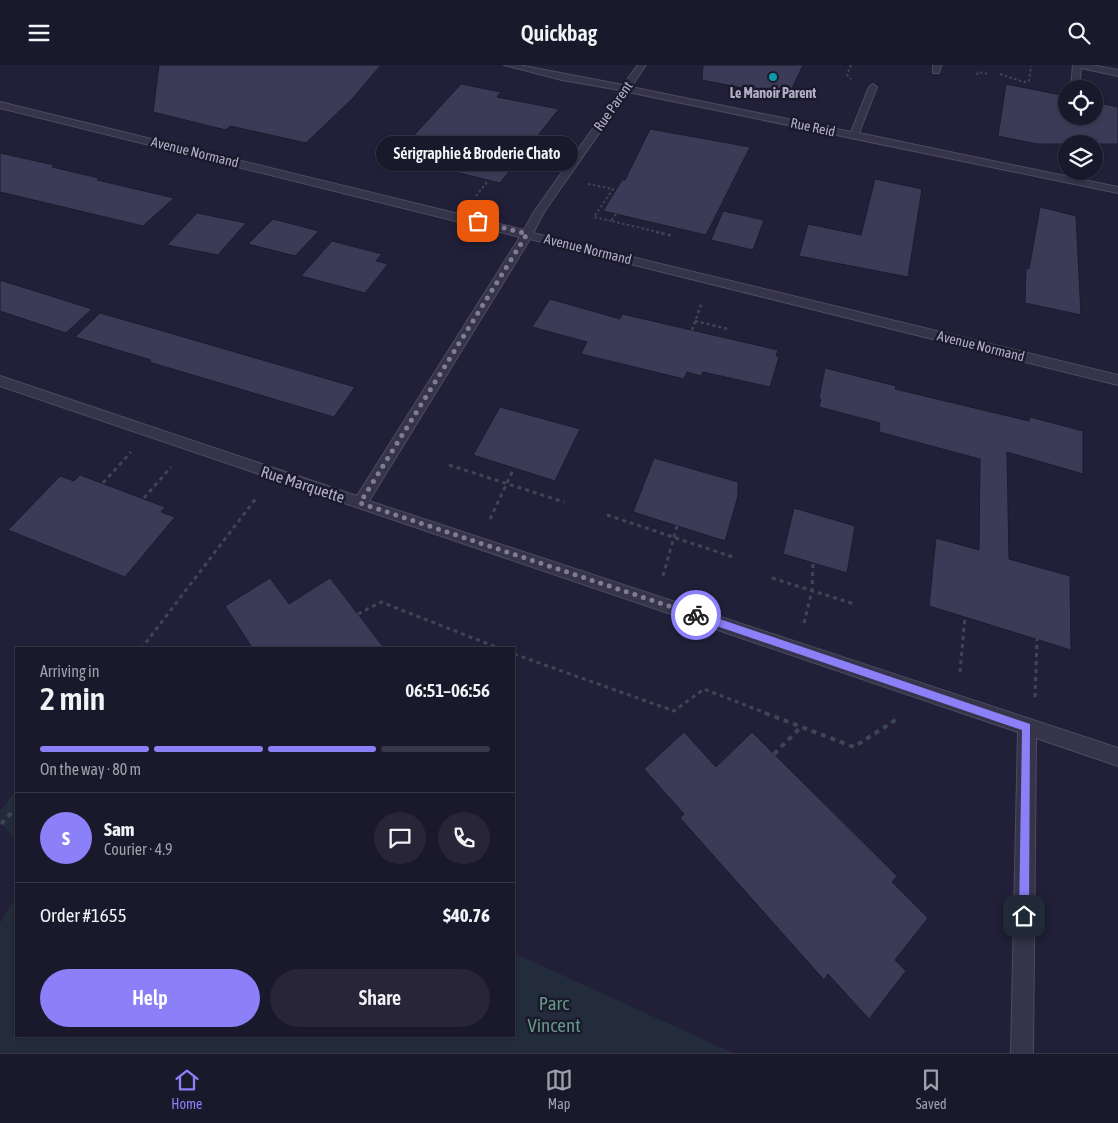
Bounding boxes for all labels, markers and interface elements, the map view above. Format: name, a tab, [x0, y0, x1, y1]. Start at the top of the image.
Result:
icon: menu	[25, 19, 53, 47]
icon: search	[1065, 19, 1093, 47]
text: Quickbag	[521, 20, 597, 46]
marker: Le Manoir Parent	[767, 71, 779, 83]
street label: Rue Parent	[590, 78, 636, 134]
map controls	[1058, 80, 1103, 180]
button: locate	[1058, 80, 1103, 125]
place label: Le Manoir Parent	[730, 85, 816, 101]
street label: Rue Reid	[789, 114, 837, 140]
street label: Avenue Normand	[150, 133, 240, 171]
button: layers	[1058, 135, 1103, 180]
callout: Sérigraphie & Broderie Chato	[377, 136, 579, 171]
text: Sérigraphie & Broderie Chato	[394, 144, 561, 162]
pin	[457, 200, 499, 242]
icon: bag	[464, 207, 492, 235]
street label: Avenue Normand	[543, 230, 633, 268]
street label: Avenue Normand	[936, 327, 1026, 365]
street label: Rue Marquette	[259, 462, 347, 507]
courier	[671, 590, 721, 640]
icon: bike	[682, 601, 710, 629]
text: Arriving in	[40, 662, 100, 680]
text: 06:51–06:56	[405, 679, 490, 701]
text: 2 min	[40, 680, 105, 717]
text: On the way · 80 m	[40, 760, 141, 778]
button: chat	[374, 812, 426, 864]
button: phone	[438, 812, 490, 864]
text: Sam	[104, 818, 135, 840]
text: S	[62, 827, 70, 849]
text: Courier · 4.9	[104, 840, 173, 858]
pin	[1003, 895, 1045, 937]
icon: home	[1010, 902, 1038, 930]
text: Order #1655	[40, 904, 127, 926]
text: $40.76	[443, 904, 490, 926]
button: Help	[40, 969, 260, 1027]
button: Share	[270, 969, 490, 1027]
park label: Parc Vincent	[527, 992, 581, 1036]
tab: Home	[171, 1066, 202, 1112]
tab: Map	[545, 1066, 573, 1112]
tab: Saved	[916, 1066, 947, 1112]

